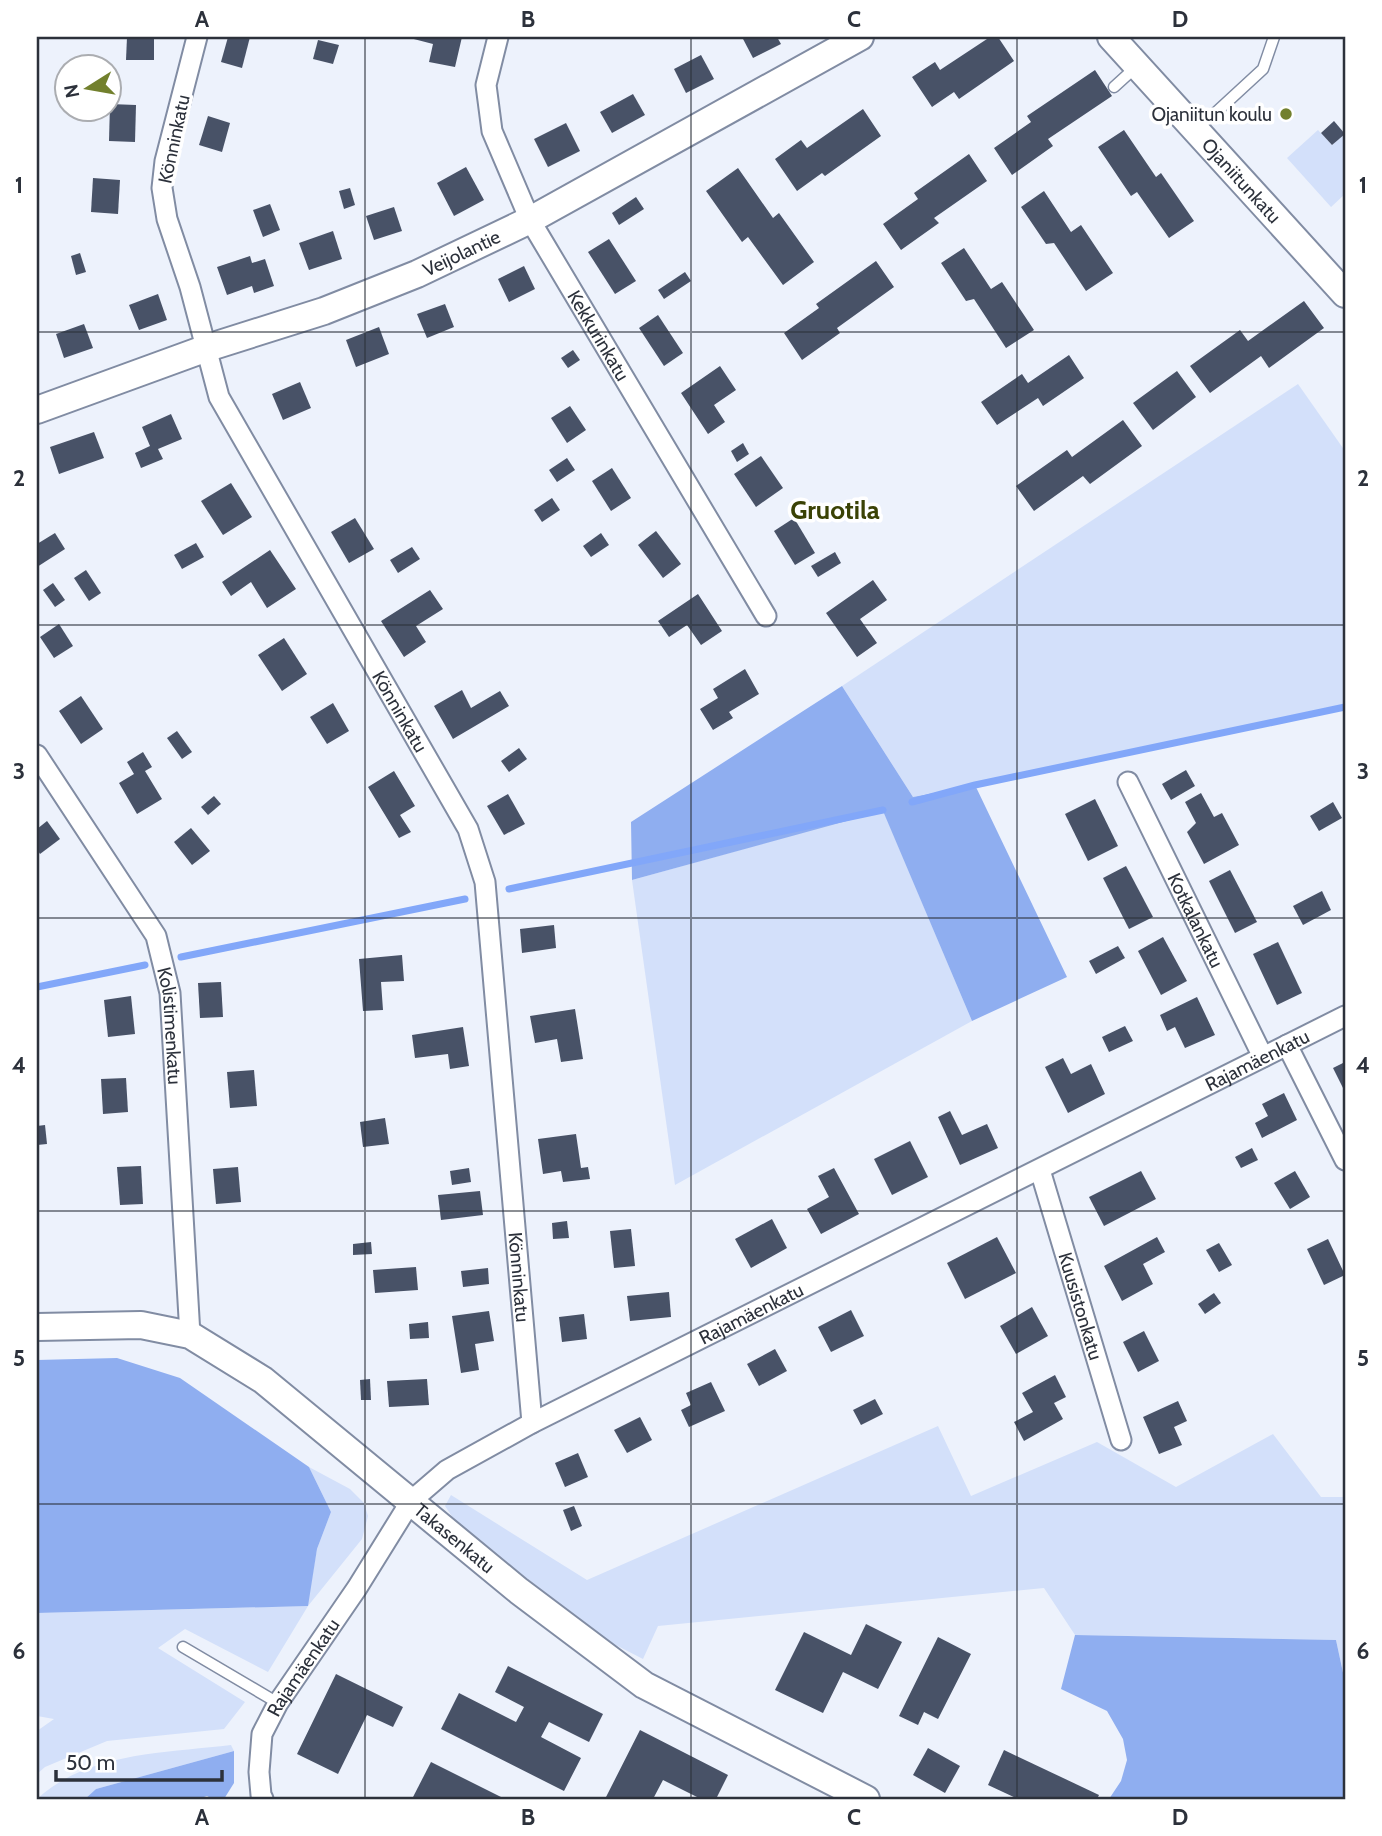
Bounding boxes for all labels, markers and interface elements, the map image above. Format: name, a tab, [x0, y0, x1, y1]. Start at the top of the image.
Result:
text: A	[195, 5, 210, 33]
text: B	[521, 5, 535, 33]
text: C	[847, 5, 861, 33]
text: D	[1172, 5, 1188, 33]
north arrow	[52, 52, 122, 122]
text: N	[59, 82, 84, 100]
street label: Könninkatu	[153, 93, 195, 185]
place label: Ojaniitun koulu	[1151, 103, 1272, 126]
marker: Ojaniitun koulu	[1278, 106, 1294, 122]
street label: Ojaniitunkatu	[1197, 133, 1286, 228]
text: 1	[15, 171, 23, 199]
text: 1	[1359, 171, 1367, 199]
street label: Veijolantie	[419, 224, 504, 281]
street label: Kekkurinkatu	[563, 286, 635, 385]
text: 2	[13, 464, 25, 492]
text: 2	[1357, 464, 1369, 492]
district label: Gruotila	[790, 494, 880, 526]
street label: Könninkatu	[368, 667, 433, 756]
text: 3	[13, 757, 25, 785]
text: 3	[1357, 757, 1369, 785]
street label: Kotkalankatu	[1163, 869, 1229, 971]
street label: Kolistimenkatu	[153, 965, 187, 1085]
street label: Rajamäenkatu	[1201, 1024, 1313, 1096]
text: 4	[12, 1051, 26, 1079]
text: 4	[1356, 1051, 1370, 1079]
street label: Könninkatu	[504, 1231, 535, 1323]
street label: Kuusistonkatu	[1054, 1249, 1108, 1363]
street label: Rajamäenkatu	[695, 1278, 807, 1349]
text: 5	[13, 1344, 25, 1372]
text: 5	[1357, 1344, 1369, 1372]
street label: Takasenkatu	[410, 1498, 500, 1578]
street label: Rajamäenkatu	[262, 1614, 344, 1720]
text: 6	[13, 1637, 25, 1665]
text: 6	[1357, 1637, 1369, 1665]
scale bar	[56, 1738, 222, 1782]
text: 50 m	[66, 1750, 115, 1775]
text: A	[195, 1803, 210, 1831]
text: B	[521, 1803, 535, 1831]
text: C	[847, 1803, 861, 1831]
text: D	[1172, 1803, 1188, 1831]

